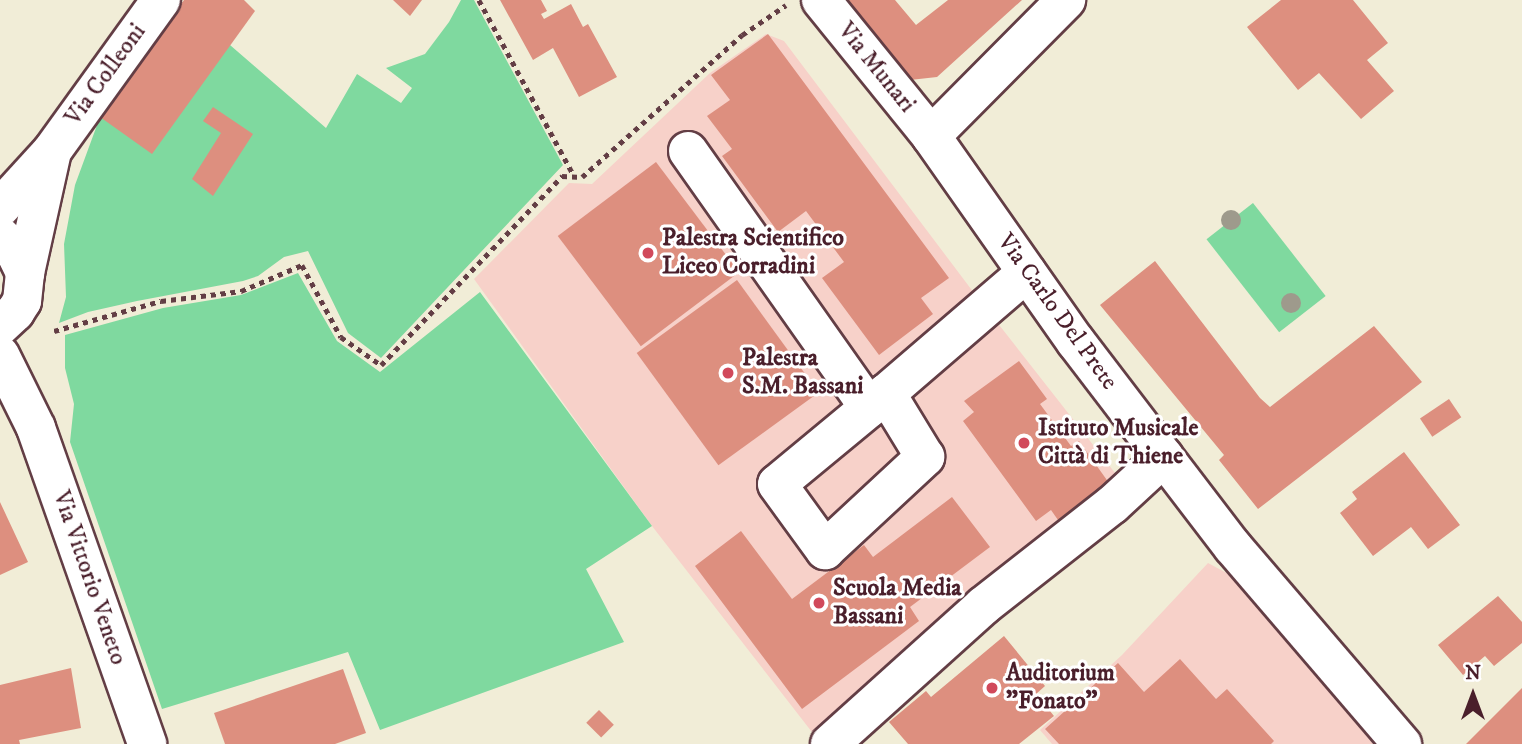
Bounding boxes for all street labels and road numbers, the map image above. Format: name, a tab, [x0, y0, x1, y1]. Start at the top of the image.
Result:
street label: Via Munari	[831, 17, 921, 119]
street label: Via Colleoni	[59, 19, 153, 131]
street label: Via Carlo Del Prete	[991, 228, 1123, 396]
street label: Via Vittorio Veneto	[46, 487, 132, 669]

